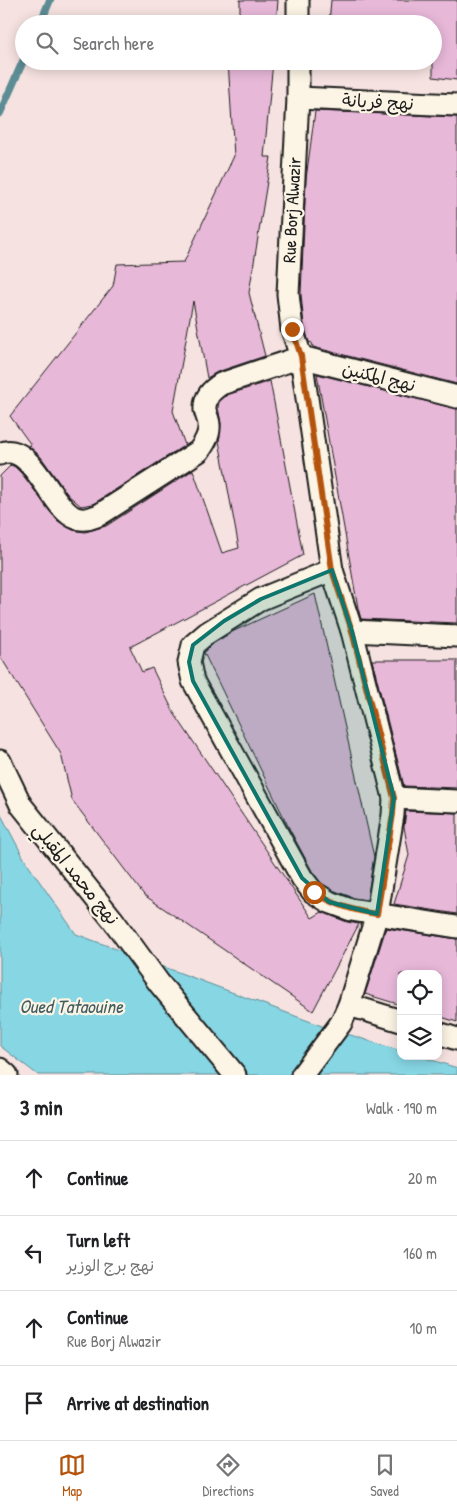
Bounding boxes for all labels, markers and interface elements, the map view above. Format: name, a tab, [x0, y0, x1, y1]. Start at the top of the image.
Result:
search box	[15, 15, 442, 70]
icon: search	[33, 29, 61, 57]
text: Search here	[73, 30, 154, 56]
street label: نهج فريانة	[341, 87, 415, 116]
street label: Rue Borj Alwazir	[276, 156, 307, 264]
route end	[281, 318, 304, 341]
street label: نهج المكنين	[340, 355, 418, 398]
street label: نهج محمد المقبلي	[24, 818, 125, 932]
route start	[303, 881, 326, 904]
map controls	[397, 970, 442, 1060]
button: locate	[397, 970, 442, 1015]
water label: Oued Tataouine	[19, 993, 124, 1019]
button: layers	[397, 1015, 442, 1060]
text: 3 min	[20, 1093, 63, 1122]
text: Walk · 190 m	[366, 1097, 437, 1119]
icon: ahead	[20, 1164, 48, 1192]
text: Continue	[67, 1165, 128, 1191]
text: 20 m	[408, 1167, 437, 1189]
text: Turn left	[67, 1227, 130, 1253]
icon: left	[20, 1239, 48, 1267]
text: 160 m	[403, 1242, 437, 1264]
text: نهج برج الوزير	[67, 1254, 154, 1276]
text: Continue	[67, 1304, 128, 1330]
icon: ahead	[20, 1314, 48, 1342]
text: 10 m	[409, 1317, 437, 1339]
text: Rue Borj Alwazir	[67, 1330, 161, 1352]
icon: arrive	[20, 1389, 48, 1417]
text: Arrive at destination	[67, 1390, 209, 1416]
tab: Map	[58, 1451, 86, 1500]
tab: Directions	[202, 1451, 254, 1500]
tab: Saved	[370, 1451, 399, 1500]

